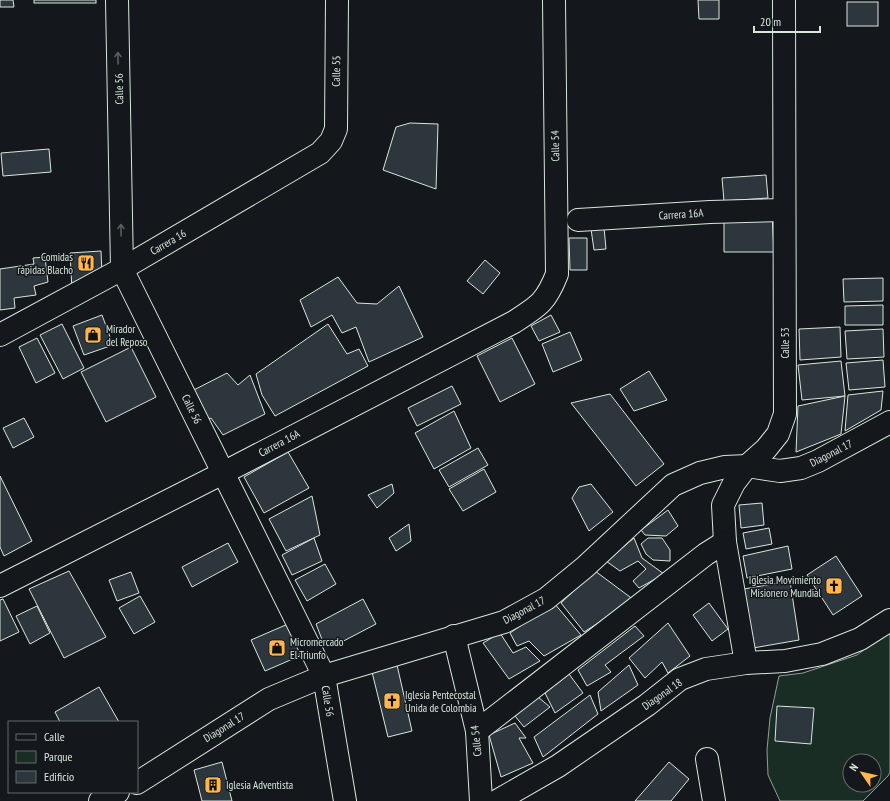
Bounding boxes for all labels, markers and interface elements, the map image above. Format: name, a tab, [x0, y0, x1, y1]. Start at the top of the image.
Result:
scale bar	[754, 8, 820, 34]
text: 20 m	[760, 14, 781, 29]
one-way arrow	[114, 52, 122, 65]
street label: Calle 55	[329, 55, 343, 87]
street label: Calle 56	[112, 73, 126, 105]
street label: Calle 54	[548, 130, 562, 162]
street label: Carrera 16A	[658, 205, 705, 223]
one-way arrow	[117, 224, 125, 237]
street label: Carrera 16	[147, 226, 189, 258]
place label: Comidas rápidas Blacho	[18, 250, 73, 277]
restaurant icon: Comidas rápidas Blacho	[76, 253, 96, 273]
place label: Mirador del Reposo	[106, 322, 148, 349]
shop icon: Mirador del Reposo	[83, 325, 103, 345]
street label: Calle 53	[778, 327, 792, 359]
street label: Calle 56	[179, 392, 205, 426]
street label: Carrera 16A	[256, 426, 303, 460]
street label: Diagonal 17	[807, 436, 855, 470]
place label: Iglesia Movimiento Misionero Mundial	[749, 573, 821, 600]
church icon: Iglesia Movimiento Misionero Mundial	[824, 576, 844, 596]
street label: Diagonal 17	[500, 593, 548, 627]
place label: Micromercado El Triunfo	[290, 635, 344, 662]
shop icon: Micromercado El Triunfo	[267, 638, 287, 658]
street label: Diagonal 18	[639, 675, 685, 713]
street label: Calle 56	[319, 684, 337, 718]
place label: Iglesia Pentecostal Unida de Colombia	[405, 688, 477, 715]
church icon: Iglesia Pentecostal Unida de Colombia	[382, 691, 402, 711]
street label: Diagonal 17	[201, 709, 247, 745]
legend	[8, 721, 138, 793]
street label: Calle 54	[467, 725, 485, 757]
text: Calle	[44, 729, 65, 744]
text: Parque	[44, 749, 73, 764]
north arrow	[842, 753, 882, 793]
text: N	[846, 761, 861, 774]
text: Edificio	[44, 769, 74, 784]
building icon: Iglesia Adventista	[203, 775, 223, 795]
place label: Iglesia Adventista	[226, 778, 293, 792]

